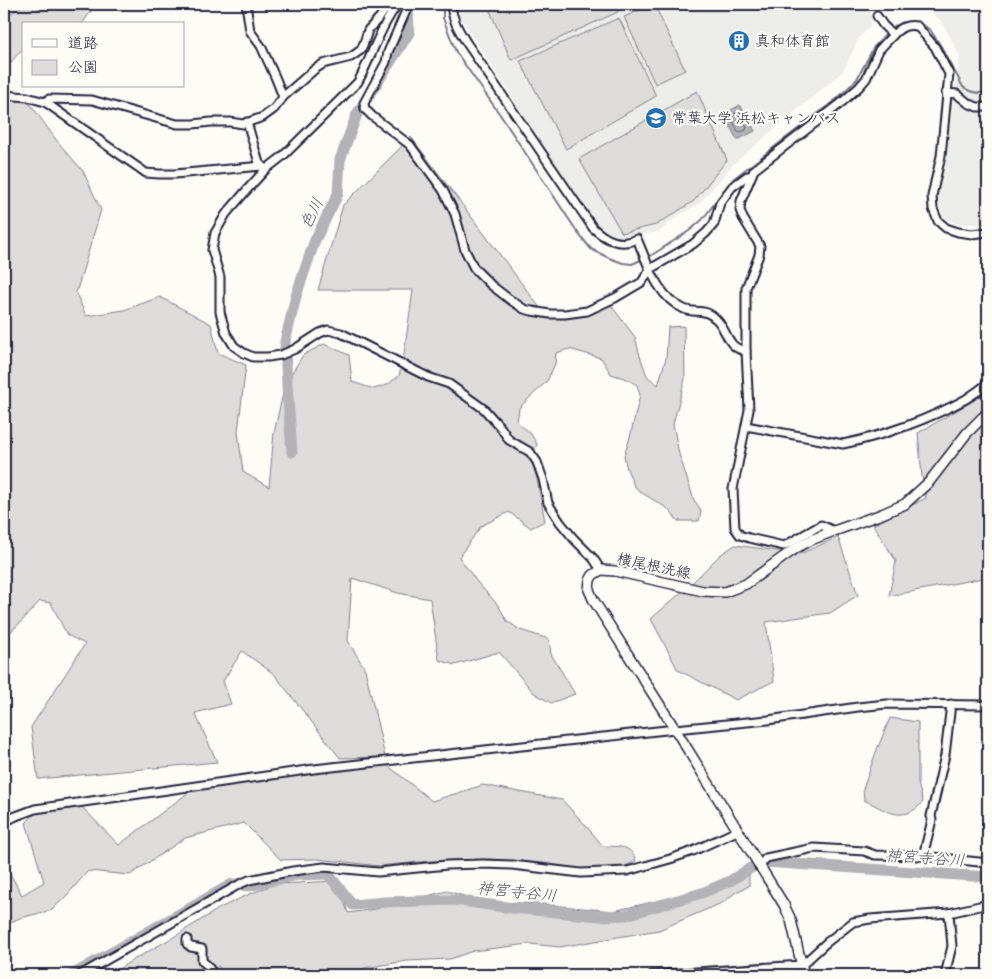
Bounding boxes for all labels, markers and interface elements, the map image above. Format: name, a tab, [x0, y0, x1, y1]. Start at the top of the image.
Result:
legend	[22, 22, 185, 88]
building icon: 真和体育館	[727, 29, 751, 53]
place label: 真和体育館	[755, 32, 830, 52]
text: 道路	[68, 34, 98, 54]
text: 公園	[68, 58, 98, 78]
school or university icon: 常葉大学 浜松キャンパス	[644, 106, 668, 130]
place label: 常葉大学 浜松キャンパス	[672, 109, 840, 129]
water label: 色川	[296, 195, 329, 233]
street label: 横尾根洗線	[615, 549, 693, 585]
water label: 神宮寺谷川	[884, 845, 966, 872]
water label: 神宮寺谷川	[476, 878, 558, 907]

